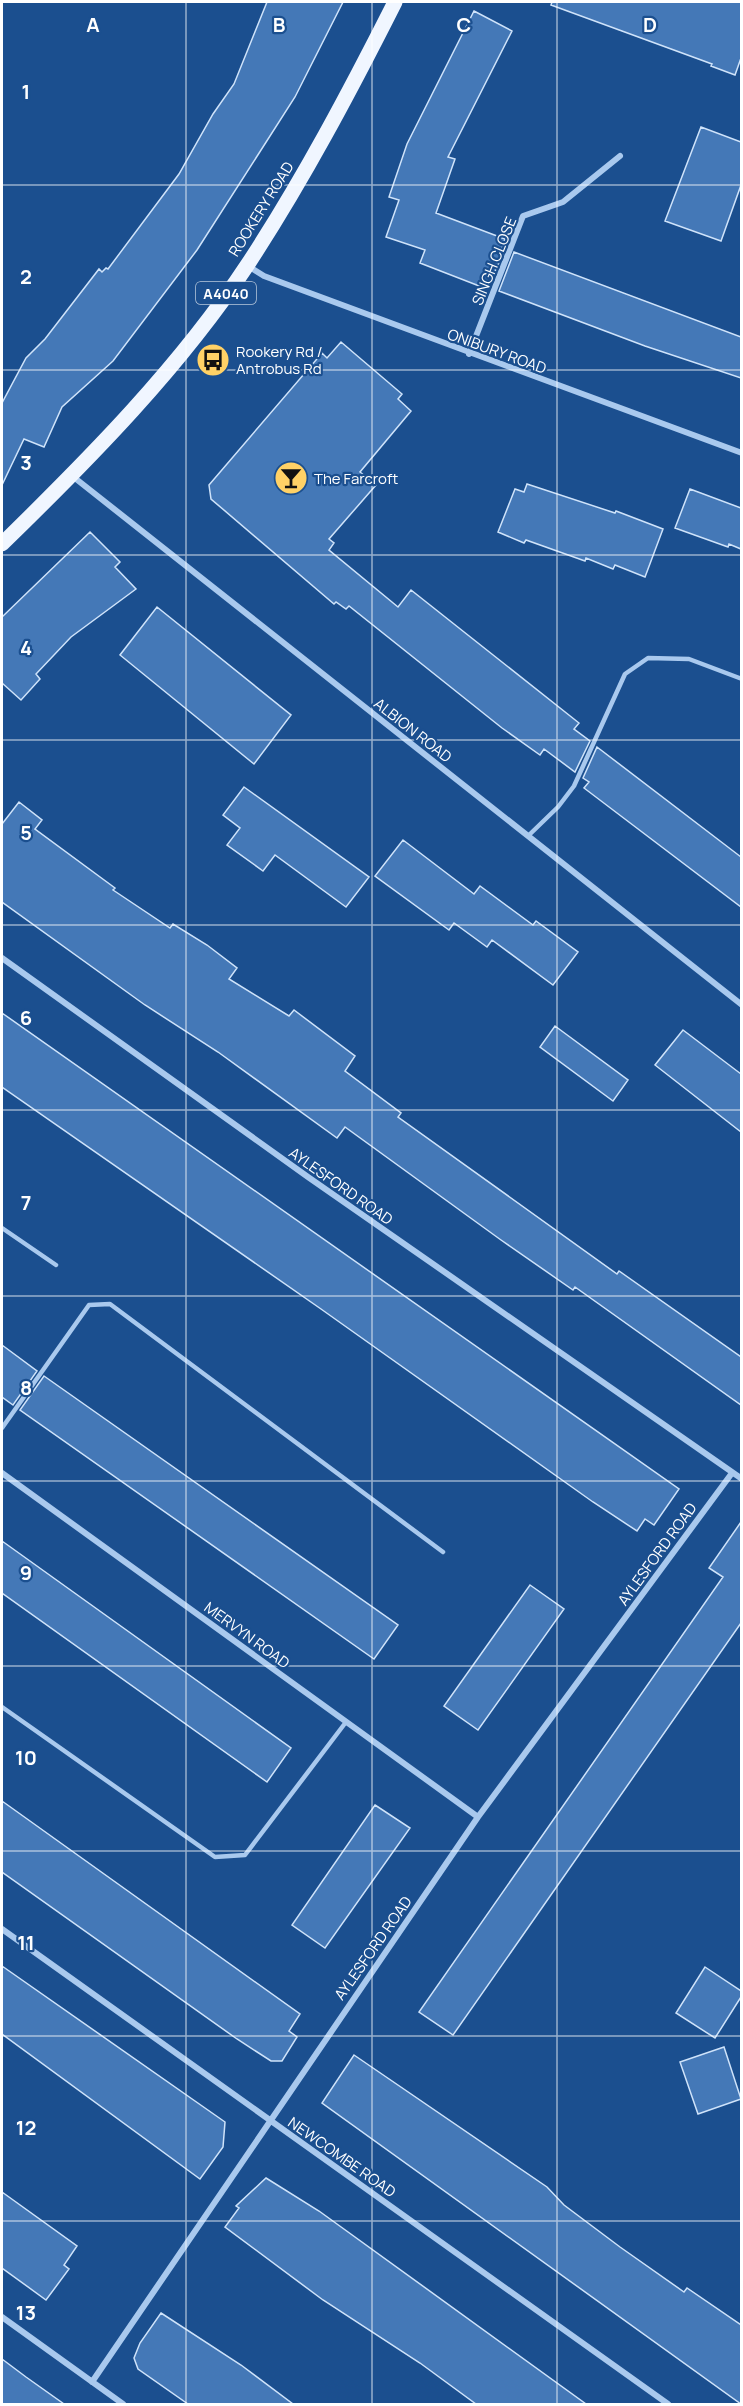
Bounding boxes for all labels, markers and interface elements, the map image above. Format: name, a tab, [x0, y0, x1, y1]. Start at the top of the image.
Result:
text: A	[86, 11, 100, 38]
text: B	[273, 11, 286, 38]
text: C	[457, 11, 471, 38]
text: D	[643, 11, 657, 38]
text: 1	[22, 78, 30, 105]
street label: ROOKERY ROAD	[223, 158, 299, 260]
street label: SINGH CLOSE	[467, 214, 521, 308]
text: 2	[20, 263, 32, 290]
road number: A4040	[196, 282, 256, 304]
street label: ONIBURY ROAD	[445, 323, 549, 379]
place label: Rookery Rd / Antrobus Rd	[236, 341, 323, 379]
bus stop icon: Rookery Rd / Antrobus Rd	[195, 342, 231, 378]
text: 3	[20, 449, 32, 476]
bar icon: The Farcroft	[273, 460, 309, 496]
place label: The Farcroft	[314, 468, 398, 489]
text: 4	[20, 634, 32, 661]
street label: ALBION ROAD	[370, 693, 456, 767]
text: 5	[20, 819, 32, 846]
text: 6	[20, 1004, 32, 1031]
street label: AYLESFORD ROAD	[285, 1142, 397, 1230]
text: 7	[21, 1189, 31, 1216]
text: 8	[20, 1374, 32, 1401]
street label: AYLESFORD ROAD	[612, 1498, 702, 1610]
text: 9	[20, 1559, 32, 1586]
street label: MERVYN ROAD	[200, 1597, 294, 1673]
text: 10	[15, 1744, 37, 1771]
street label: AYLESFORD ROAD	[329, 1892, 417, 2004]
text: 11	[17, 1929, 35, 1956]
street label: NEWCOMBE ROAD	[284, 2112, 400, 2202]
text: 12	[16, 2114, 36, 2141]
text: 13	[16, 2299, 36, 2326]

